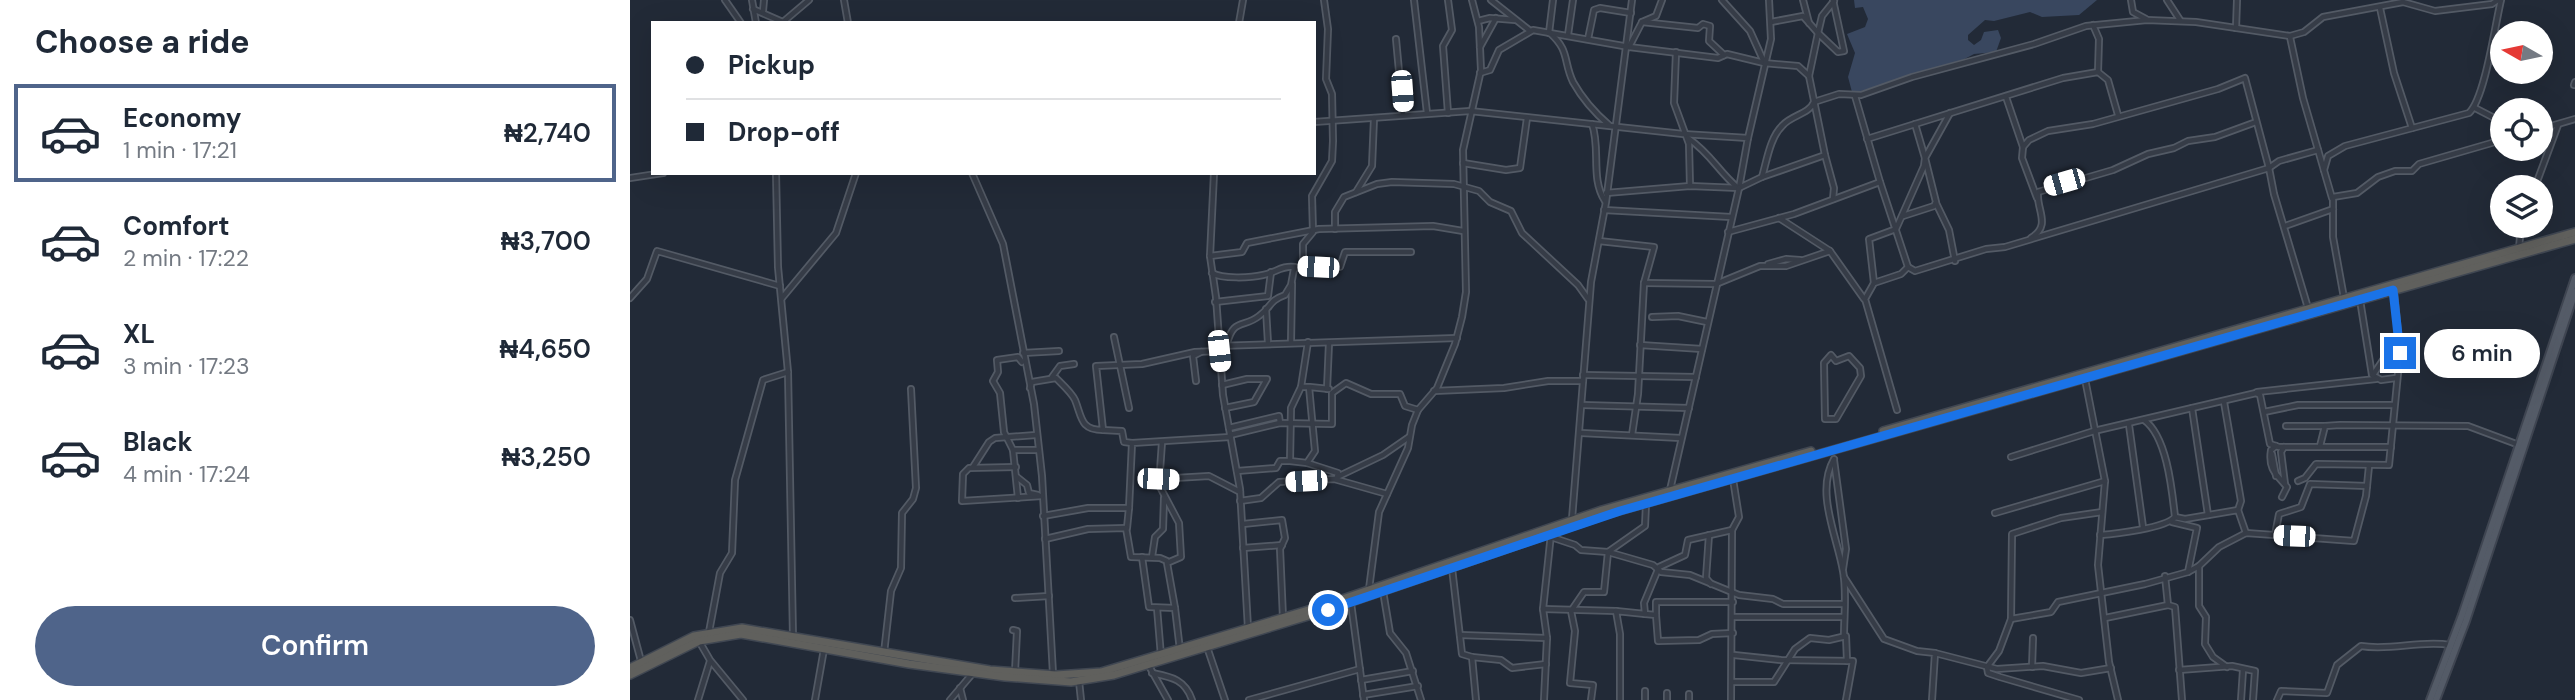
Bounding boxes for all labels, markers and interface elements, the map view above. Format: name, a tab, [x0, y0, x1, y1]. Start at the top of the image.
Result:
text: Choose a ride	[35, 21, 250, 63]
north arrow	[2490, 21, 2553, 84]
map controls	[2490, 21, 2553, 238]
text: Pickup	[728, 48, 815, 82]
car	[1391, 69, 1414, 113]
button: locate	[2490, 98, 2553, 161]
text: Economy	[123, 101, 241, 135]
icon: car	[39, 102, 102, 165]
text: Drop-off	[728, 115, 840, 149]
text: ₦2,740	[504, 116, 591, 150]
text: 1 min · 17:21	[123, 135, 237, 165]
car	[2041, 166, 2088, 198]
button: layers	[2490, 175, 2553, 238]
text: Comfort	[123, 209, 229, 243]
icon: car	[39, 210, 102, 273]
text: ₦3,700	[501, 224, 591, 258]
text: 2 min · 17:22	[123, 243, 249, 273]
car	[1297, 255, 1340, 279]
text: XL	[123, 317, 155, 351]
icon: car	[39, 318, 102, 381]
callout: 6 min	[2425, 328, 2540, 378]
car	[1207, 329, 1232, 373]
text: ₦4,650	[500, 332, 591, 366]
route end	[2384, 337, 2416, 369]
text: 6 min	[2451, 338, 2513, 368]
text: 3 min · 17:23	[123, 351, 250, 381]
text: Black	[123, 425, 193, 459]
icon: car	[39, 426, 102, 489]
text: ₦3,250	[502, 440, 591, 474]
text: 4 min · 17:24	[123, 459, 250, 489]
car	[1137, 468, 1180, 490]
car	[1285, 469, 1328, 493]
car	[2273, 525, 2316, 547]
route start	[1312, 594, 1344, 626]
button: Confirm	[35, 606, 595, 686]

